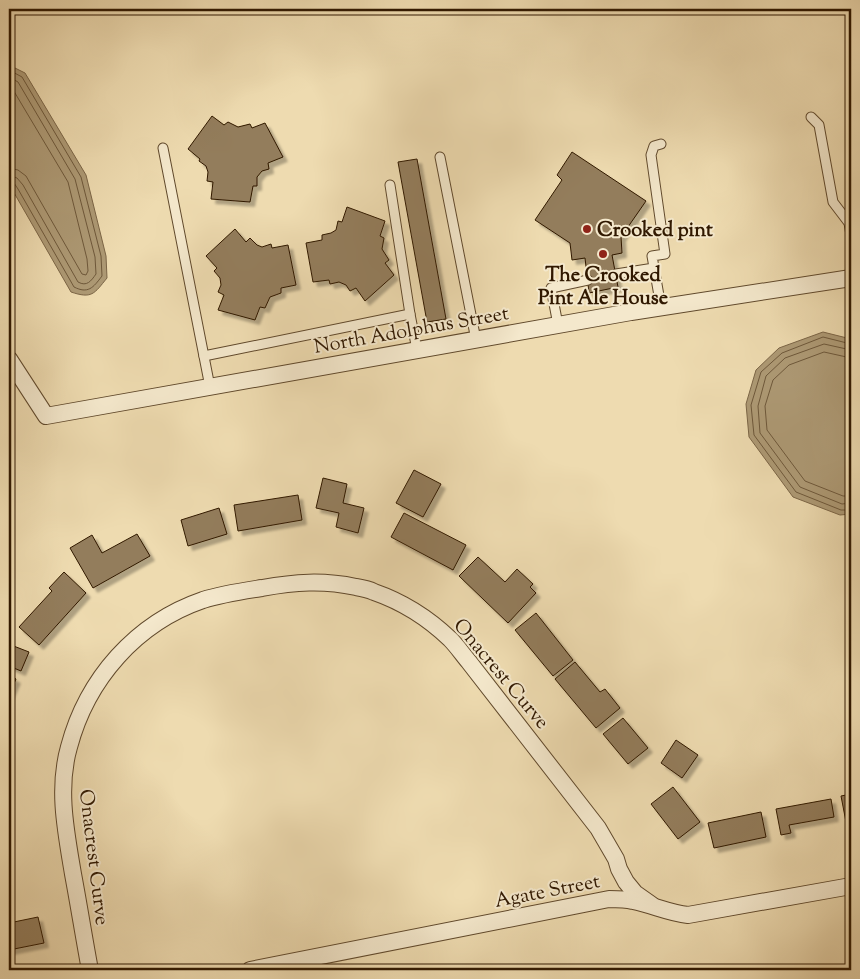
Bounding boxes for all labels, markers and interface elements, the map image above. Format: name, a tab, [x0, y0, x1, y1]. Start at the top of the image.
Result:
place label: Crooked pint	[597, 217, 713, 246]
marker: Crooked pint	[581, 223, 593, 235]
marker: The Crooked Pint Ale House	[597, 248, 609, 260]
place label: The Crooked Pint Ale House	[538, 262, 668, 314]
street label: North Adolphus Street	[312, 300, 511, 363]
street label: Onacrest Curve	[445, 613, 555, 736]
street label: Onacrest Curve	[70, 788, 115, 927]
street label: Agate Street	[492, 868, 603, 917]

